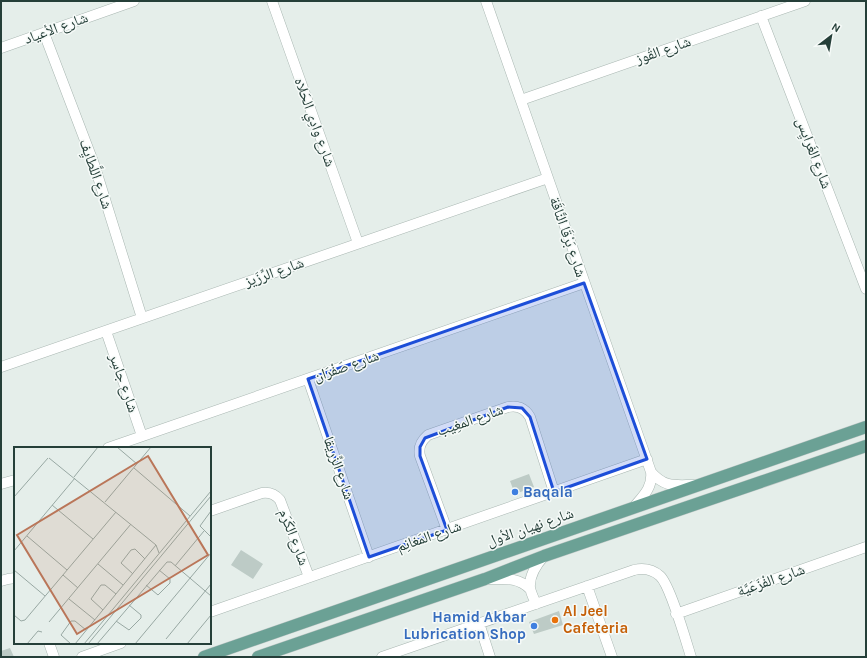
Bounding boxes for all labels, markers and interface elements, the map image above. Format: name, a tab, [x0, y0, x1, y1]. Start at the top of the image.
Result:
street label: شارع الأعياد	[22, 8, 91, 49]
north arrow	[811, 16, 851, 56]
text: N	[829, 20, 843, 35]
street label: شارع القُوز	[632, 32, 694, 69]
street label: شارع وادِي الحَلاه	[288, 75, 340, 170]
street label: شارع الغَرايِس	[790, 115, 836, 192]
street label: شارع اللَّطايِف	[74, 136, 118, 212]
street label: شارع بَرْقَا النَّاقَة	[545, 194, 590, 280]
street label: شارع الرِّزَيز	[241, 253, 307, 292]
street label: شارع صَفْرَان	[311, 346, 382, 387]
street label: شارع جاسِر	[104, 350, 143, 415]
street label: شارع المغِيب	[435, 400, 506, 441]
street label: شارع الزِّريقا	[319, 434, 358, 502]
inset map	[14, 447, 211, 644]
place label: Baqala	[523, 483, 573, 501]
marker: Baqala	[510, 487, 520, 497]
street label: شارع نهيان الأول	[484, 504, 576, 551]
street label: شارع الكَرَم	[274, 506, 313, 568]
street label: شارع المَغانِم	[394, 517, 464, 556]
street label: شارع الفْزَعَيَّة	[735, 560, 808, 601]
place label: Al Jeel Cafeteria	[563, 602, 628, 637]
place label: Hamid Akbar Lubrication Shop	[403, 608, 526, 643]
marker: Al Jeel Cafeteria	[550, 615, 560, 625]
marker: Hamid Akbar Lubrication Shop	[529, 621, 539, 631]

